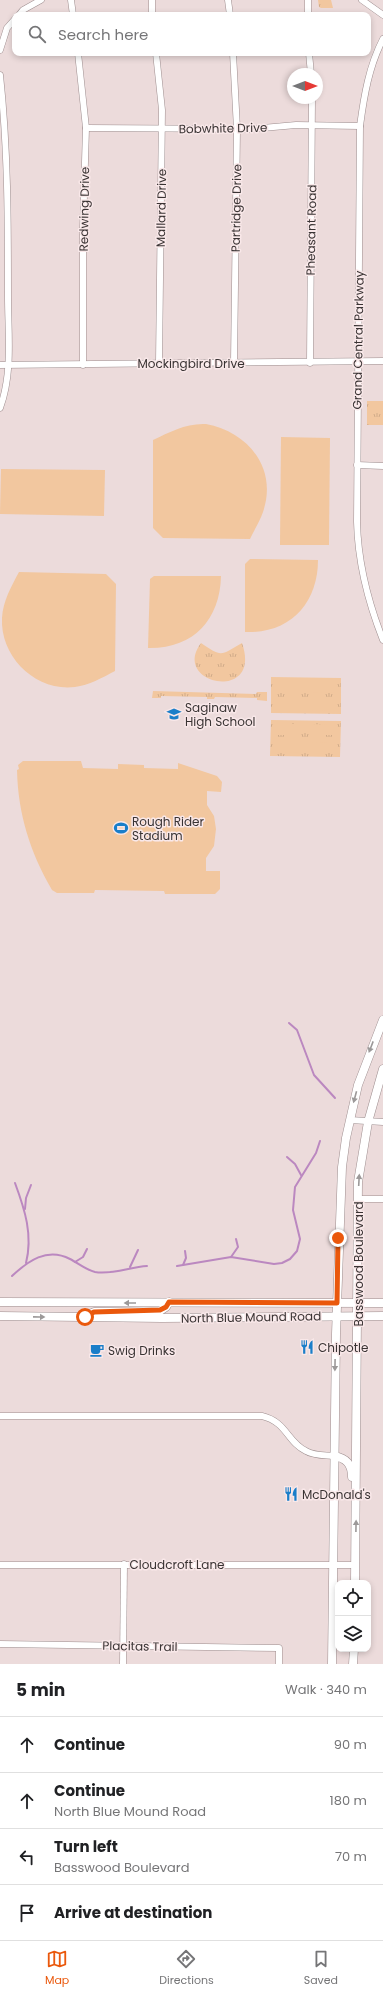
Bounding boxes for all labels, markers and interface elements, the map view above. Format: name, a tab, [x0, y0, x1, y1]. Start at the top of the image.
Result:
search box	[12, 12, 371, 56]
icon: search	[26, 23, 48, 45]
text: Search here	[58, 24, 148, 45]
north arrow	[287, 68, 323, 104]
street label: Bobwhite Drive	[178, 119, 268, 137]
street label: Partridge Drive	[227, 164, 245, 252]
street label: Redwing Drive	[75, 166, 93, 252]
street label: Mallard Drive	[152, 169, 170, 247]
street label: Pheasant Road	[302, 184, 320, 276]
street label: Grand Central Parkway	[348, 270, 368, 410]
street label: Mockingbird Drive	[137, 355, 245, 372]
place label: Saginaw High School	[185, 699, 256, 730]
school or university icon: Saginaw High School	[166, 706, 182, 722]
place label: Rough Rider Stadium	[132, 813, 204, 844]
sports icon: Rough Rider Stadium	[113, 820, 129, 836]
one-way arrow	[368, 1042, 374, 1054]
one-way arrow	[352, 1091, 358, 1104]
one-way arrow	[355, 1174, 362, 1186]
street label: Basswood Boulevard	[350, 1201, 367, 1327]
route end	[329, 1229, 347, 1247]
one-way arrow	[123, 1300, 136, 1306]
street label: North Blue Mound Road	[181, 1307, 321, 1327]
route start	[76, 1308, 94, 1326]
one-way arrow	[33, 1313, 45, 1320]
restaurant icon: Chipotle	[299, 1339, 315, 1355]
place label: Chipotle	[318, 1339, 368, 1356]
cafe icon: Swig Drinks	[89, 1342, 105, 1358]
place label: Swig Drinks	[108, 1342, 175, 1359]
one-way arrow	[332, 1359, 338, 1372]
restaurant icon: McDonald's	[283, 1486, 299, 1502]
place label: McDonald's	[302, 1486, 371, 1503]
one-way arrow	[352, 1520, 359, 1532]
street label: Cloudcroft Lane	[129, 1556, 225, 1573]
map controls	[335, 1580, 371, 1652]
button: locate	[335, 1580, 371, 1616]
button: layers	[335, 1616, 371, 1652]
street label: Placitas Trail	[102, 1637, 178, 1655]
text: 5 min	[16, 1678, 65, 1702]
text: Walk · 340 m	[285, 1680, 367, 1699]
icon: ahead	[16, 1734, 38, 1756]
text: Continue	[54, 1734, 125, 1755]
text: 90 m	[334, 1735, 367, 1754]
text: Continue	[54, 1780, 125, 1801]
icon: ahead	[16, 1790, 38, 1812]
text: 180 m	[330, 1791, 367, 1810]
text: North Blue Mound Road	[54, 1802, 206, 1821]
text: Turn left	[54, 1836, 118, 1857]
icon: left	[16, 1846, 38, 1868]
text: 70 m	[335, 1847, 367, 1866]
text: Basswood Boulevard	[54, 1858, 189, 1877]
icon: arrive	[16, 1902, 38, 1924]
text: Arrive at destination	[54, 1902, 212, 1923]
tab: Map	[45, 1948, 69, 1989]
tab: Directions	[159, 1948, 214, 1989]
tab: Saved	[304, 1948, 338, 1989]

